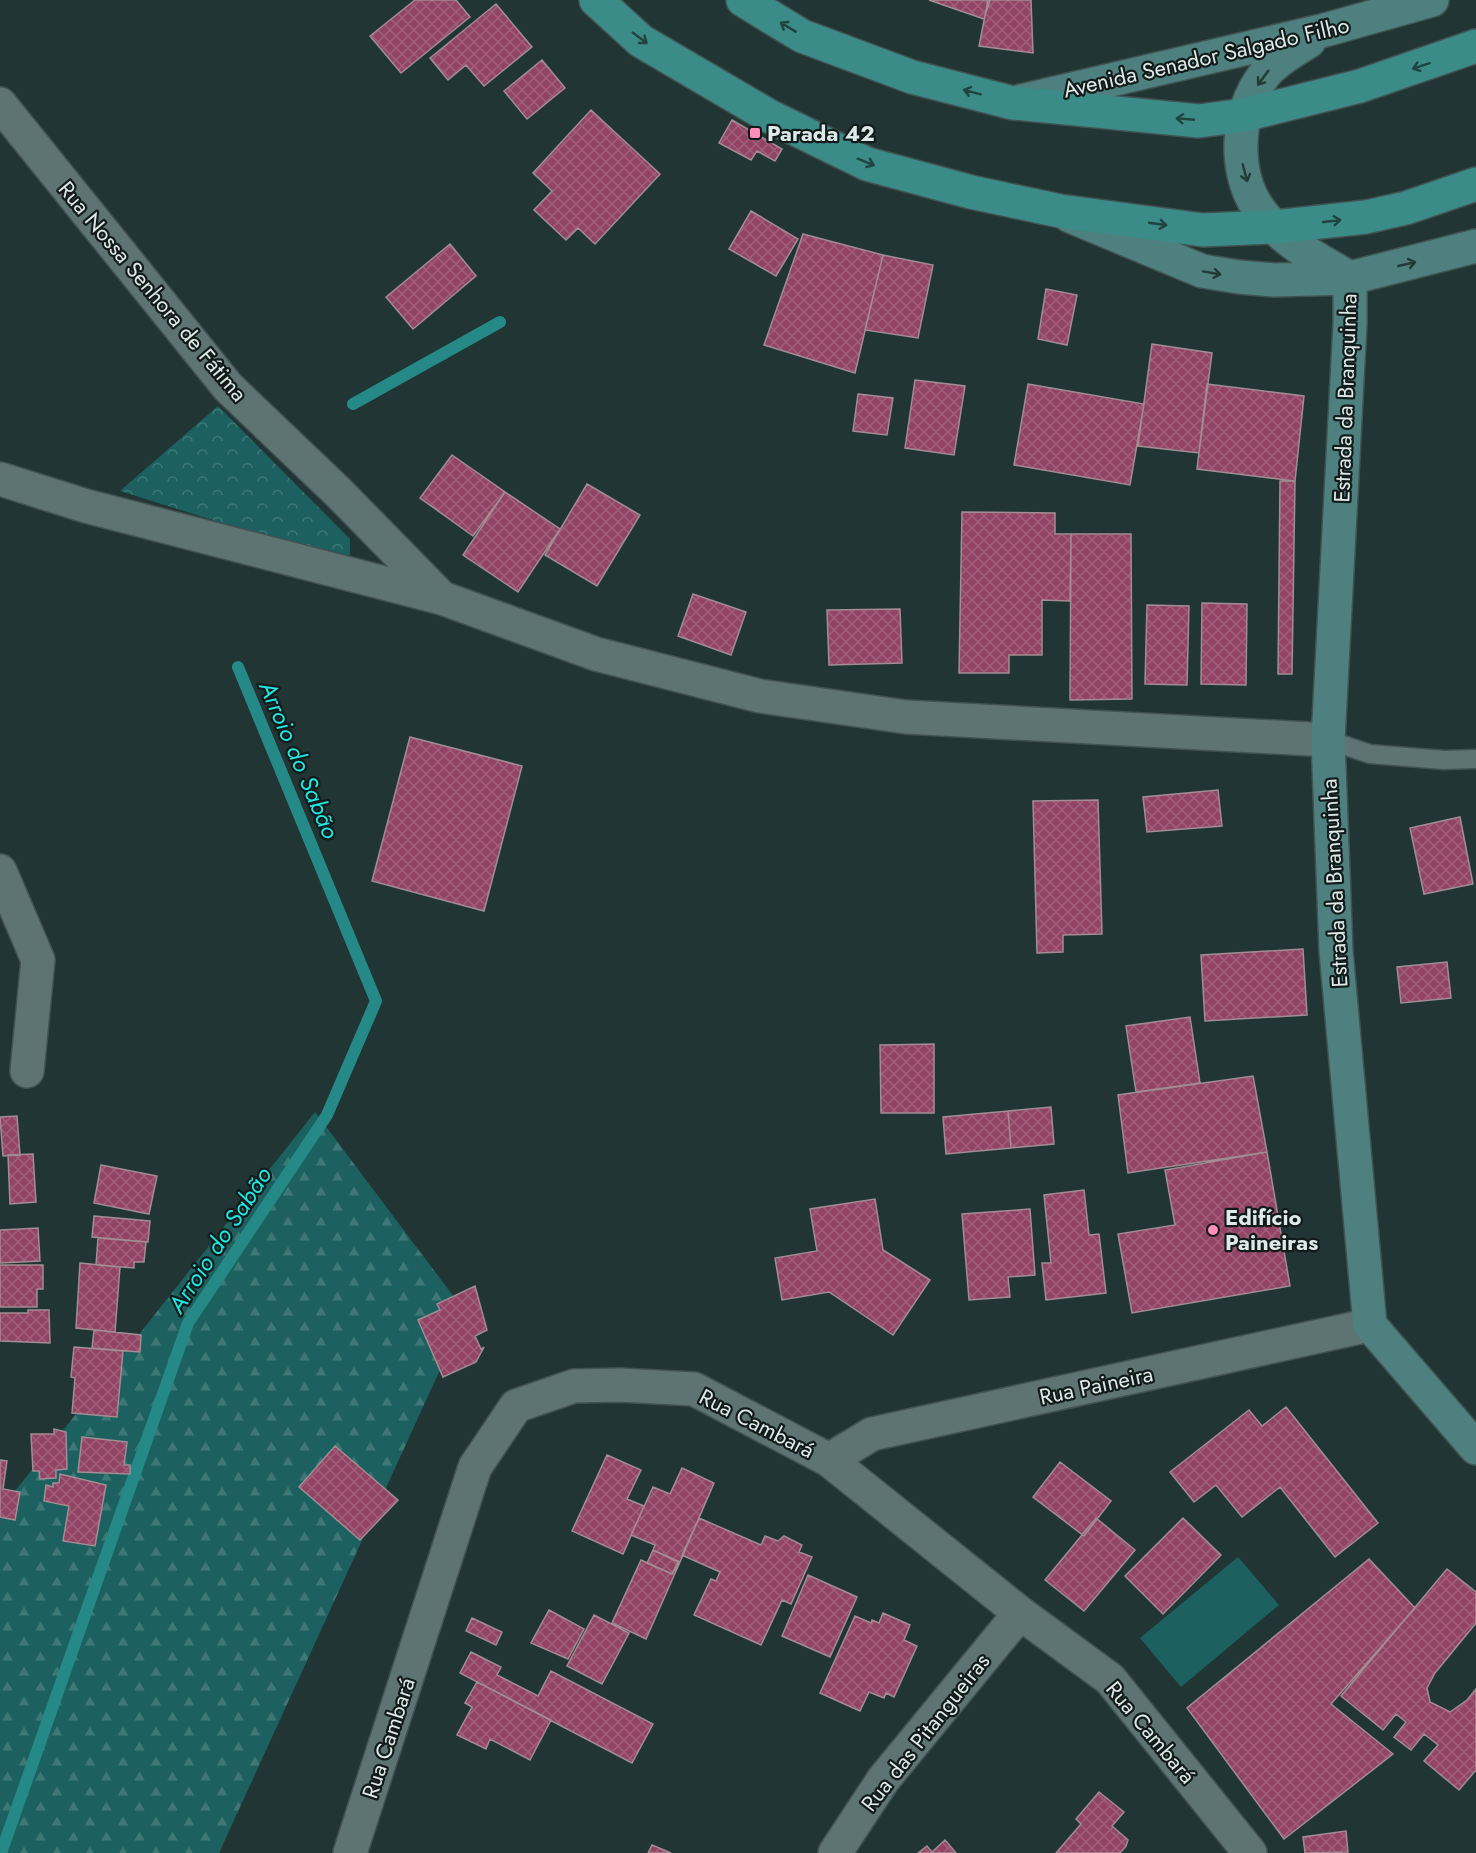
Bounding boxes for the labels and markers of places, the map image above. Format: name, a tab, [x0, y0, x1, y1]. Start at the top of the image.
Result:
place label: Parada 42	[767, 117, 875, 149]
marker: Parada 42	[748, 126, 762, 140]
place label: Edifício Paineiras	[1225, 1201, 1318, 1258]
marker: Edifício Paineiras	[1206, 1223, 1220, 1237]

